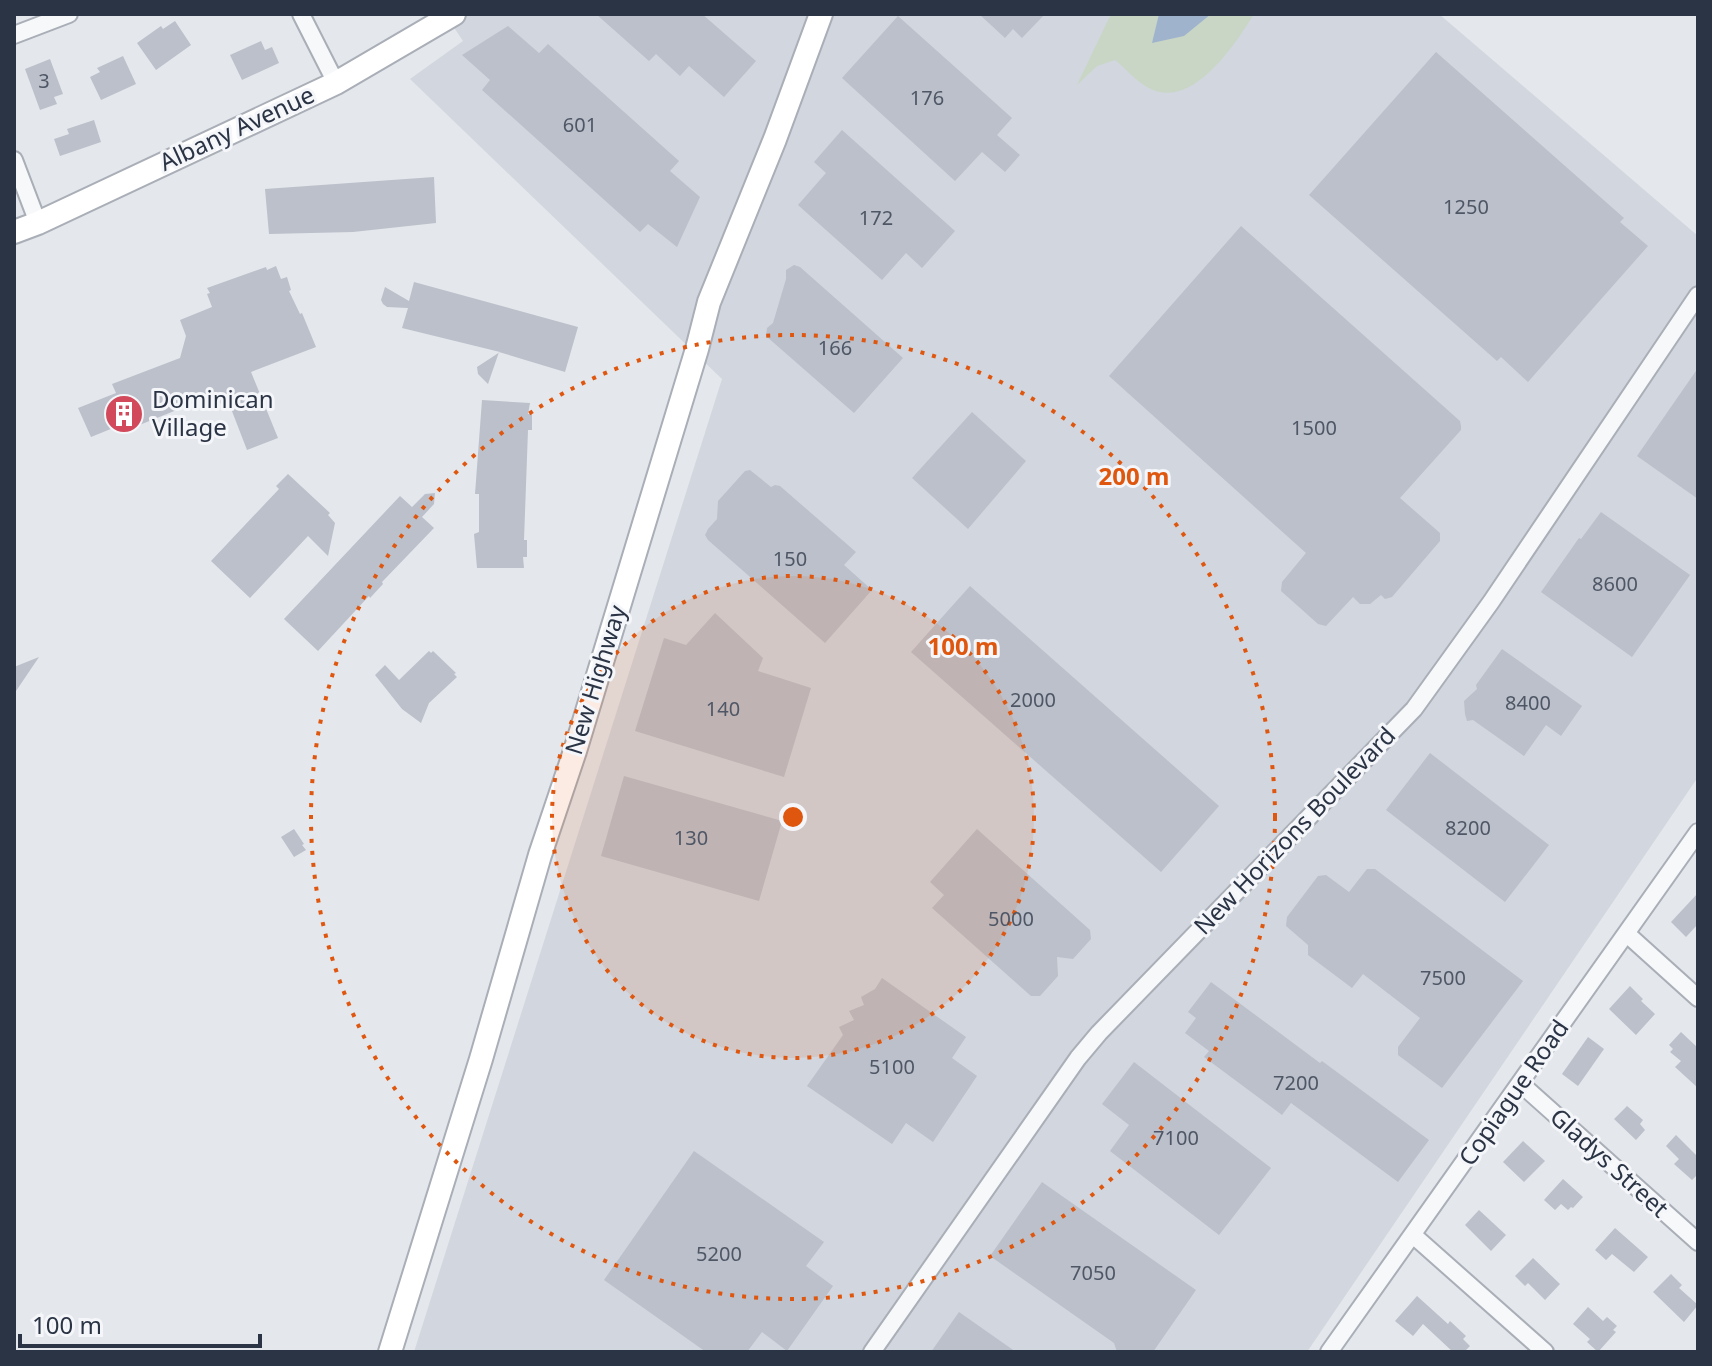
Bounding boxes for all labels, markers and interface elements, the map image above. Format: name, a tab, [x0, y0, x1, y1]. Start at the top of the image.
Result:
house number: 3	[38, 67, 50, 94]
street label: Albany Avenue	[154, 77, 319, 178]
house number: 176	[910, 84, 944, 111]
house number: 601	[563, 111, 597, 138]
house number: 1250	[1443, 193, 1489, 220]
house number: 172	[859, 204, 893, 231]
house number: 166	[818, 334, 852, 361]
place label: Dominican Village	[152, 382, 274, 443]
building icon: Dominican Village	[103, 393, 145, 435]
house number: 1500	[1291, 414, 1337, 441]
text: 200 m	[1099, 459, 1169, 492]
house number: 150	[773, 545, 807, 572]
house number: 8600	[1592, 570, 1638, 597]
street label: New Highway	[556, 600, 633, 758]
text: 100 m	[928, 629, 998, 662]
house number: 2000	[1010, 686, 1056, 713]
house number: 8400	[1505, 689, 1551, 716]
house number: 140	[706, 695, 740, 722]
street label: New Horizons Boulevard	[1186, 719, 1402, 941]
centre of rings	[779, 803, 807, 831]
house number: 8200	[1445, 814, 1491, 841]
house number: 130	[674, 824, 708, 851]
house number: 5000	[988, 905, 1034, 932]
house number: 7500	[1420, 964, 1466, 991]
street label: Copiague Road	[1450, 1013, 1575, 1172]
house number: 5100	[869, 1053, 915, 1080]
house number: 7200	[1273, 1069, 1319, 1096]
street label: Gladys Street	[1544, 1100, 1677, 1224]
house number: 7100	[1153, 1124, 1199, 1151]
house number: 5200	[696, 1240, 742, 1267]
house number: 7050	[1070, 1259, 1116, 1286]
scale bar	[20, 1298, 260, 1348]
text: 100 m	[32, 1308, 102, 1341]

